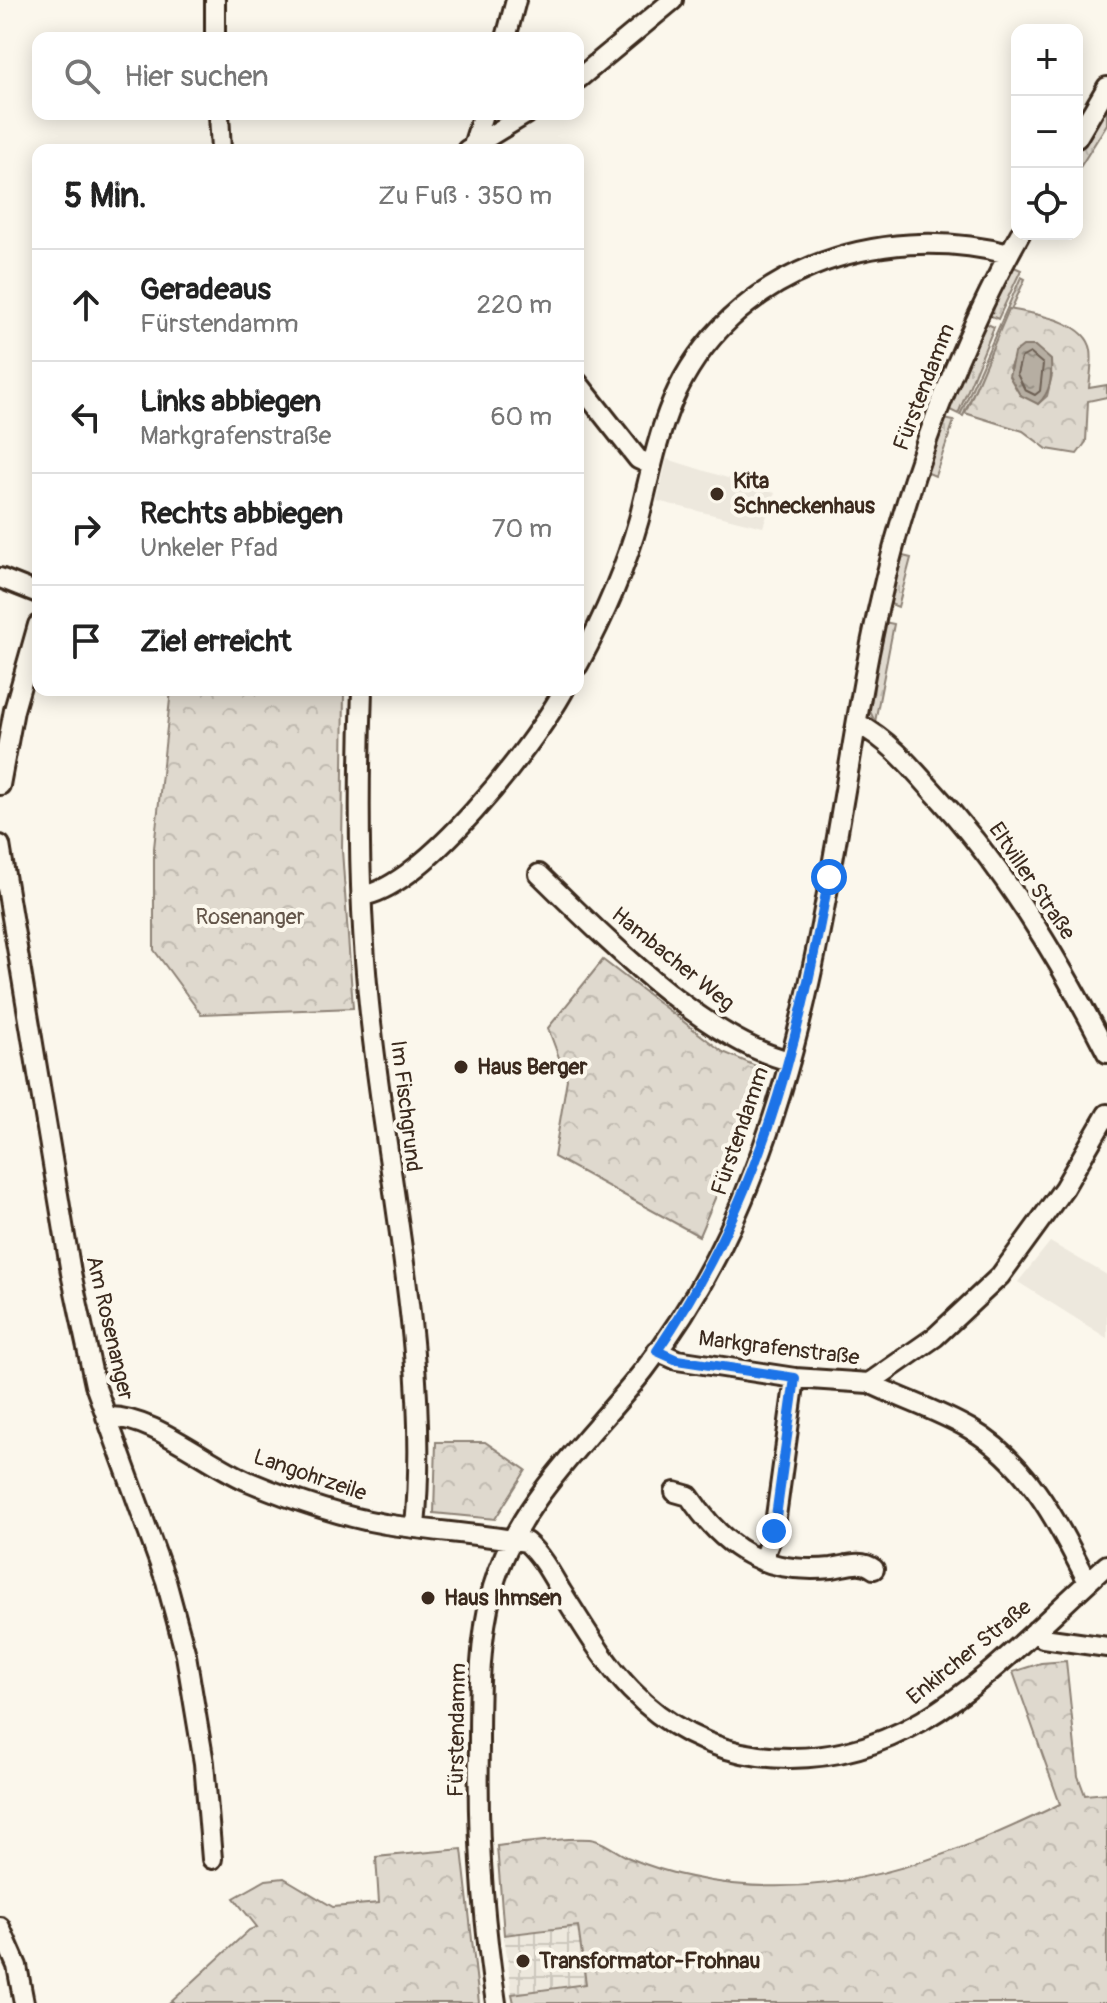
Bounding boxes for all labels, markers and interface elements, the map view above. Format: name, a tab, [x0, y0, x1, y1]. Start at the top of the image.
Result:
map controls	[1011, 24, 1083, 240]
button: +	[1011, 24, 1083, 96]
search box	[32, 32, 584, 120]
icon: search	[60, 54, 104, 98]
text: Hier suchen	[124, 58, 269, 95]
button: −	[1011, 96, 1083, 168]
button: locate	[1011, 168, 1083, 240]
text: 5 Min.	[64, 175, 147, 218]
text: Zu Fuß · 350 m	[378, 180, 552, 212]
text: Geradeaus	[140, 271, 271, 308]
icon: ahead	[64, 283, 108, 327]
text: 220 m	[476, 289, 552, 321]
text: Fürstendamm	[140, 308, 299, 340]
street label: Fürstendamm	[887, 319, 961, 455]
text: Links abbiegen	[140, 383, 321, 420]
icon: left	[64, 395, 108, 439]
text: 60 m	[490, 401, 552, 433]
text: Markgrafenstraße	[140, 420, 331, 452]
place label: Kita Schneckenhaus	[733, 467, 875, 520]
marker: Kita Schneckenhaus	[708, 485, 726, 503]
text: Rechts abbiegen	[140, 495, 343, 532]
icon: right	[64, 507, 108, 551]
text: 70 m	[492, 513, 552, 545]
text: Unkeler Pfad	[140, 532, 278, 564]
icon: arrive	[64, 619, 108, 663]
text: Ziel erreicht	[140, 623, 291, 660]
street label: Eltviller Straße	[982, 817, 1082, 945]
route start	[811, 859, 847, 895]
street label: Hambacher Weg	[606, 901, 740, 1017]
park label: Rosenanger	[195, 903, 305, 931]
street label: Im Fischgrund	[384, 1039, 428, 1173]
place label: Haus Berger	[477, 1053, 588, 1081]
marker: Haus Berger	[452, 1058, 470, 1076]
street label: Fürstendamm	[705, 1063, 775, 1199]
street label: Am Rosenanger	[80, 1253, 140, 1403]
street label: Markgrafenstraße	[697, 1324, 861, 1372]
street label: Langohrzeile	[250, 1443, 370, 1507]
route end	[756, 1513, 792, 1549]
place label: Haus Ihmsen	[444, 1584, 562, 1612]
marker: Haus Ihmsen	[419, 1589, 437, 1607]
street label: Enkircher Straße	[901, 1593, 1037, 1711]
street label: Fürstendamm	[442, 1663, 472, 1797]
place label: Transformator-Frohnau	[538, 1947, 760, 1975]
marker: Transformator-Frohnau	[514, 1952, 532, 1970]

